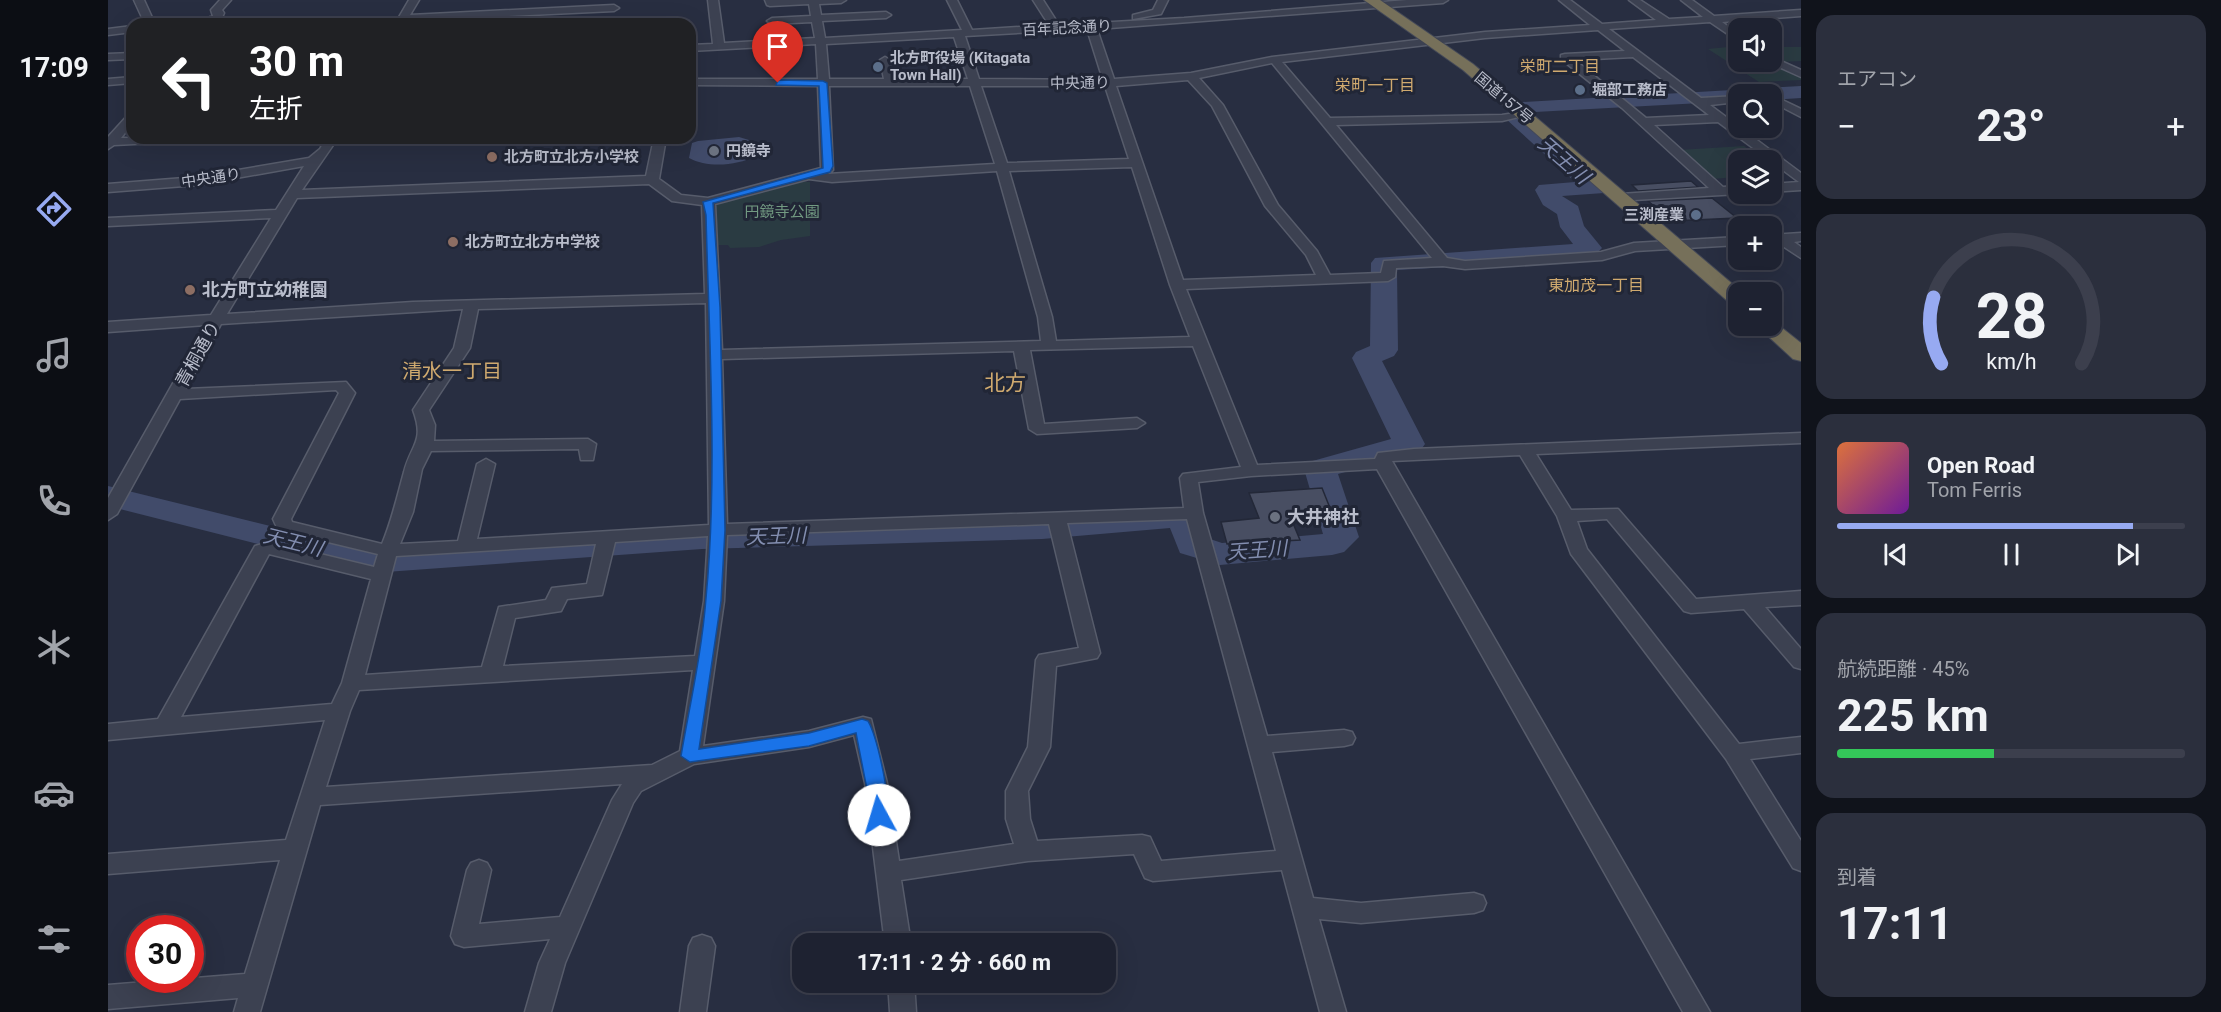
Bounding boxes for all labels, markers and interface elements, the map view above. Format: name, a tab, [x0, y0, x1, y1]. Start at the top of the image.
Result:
street label: 百年記念通り	[1022, 17, 1112, 39]
map controls	[1728, 18, 1782, 336]
button: sound	[1728, 18, 1782, 72]
pin	[752, 21, 803, 83]
icon: arrive	[761, 30, 794, 63]
text: 30 m	[249, 37, 344, 86]
icon: left	[150, 42, 228, 120]
place label: 北方町役場 (Kitagata Town Hall)	[890, 49, 1030, 84]
text: 17:09	[19, 52, 89, 84]
district label: 栄町二丁目	[1520, 57, 1600, 76]
marker: 北方町役場 (Kitagata Town Hall)	[871, 60, 885, 74]
text: エアコン	[1837, 67, 1917, 91]
street label: 国道157号	[1471, 69, 1537, 127]
street label: 中央通り	[1050, 73, 1110, 93]
district label: 栄町一丁目	[1335, 76, 1415, 95]
place label: 堀部工務店	[1592, 81, 1667, 99]
marker: 堀部工務店	[1573, 83, 1587, 97]
button: search	[1728, 84, 1782, 138]
text: 左折	[249, 93, 303, 125]
text: 23°	[1976, 99, 2046, 152]
text: −	[1837, 107, 1856, 146]
text: +	[2166, 107, 2185, 146]
water label: 天王川	[1533, 131, 1596, 190]
place label: 円鏡寺	[726, 142, 771, 160]
marker: 円鏡寺	[707, 144, 721, 158]
place label: 北方町立北方小学校	[504, 148, 639, 166]
marker: 北方町立北方小学校	[485, 150, 499, 164]
button: layers	[1728, 150, 1782, 204]
street label: 中央通り	[180, 165, 242, 191]
icon: directions	[33, 188, 75, 230]
park label: 円鏡寺公園	[744, 203, 820, 221]
place label: 三渕産業	[1624, 206, 1684, 224]
marker: 三渕産業	[1689, 208, 1703, 222]
button: +	[1728, 216, 1782, 270]
place label: 北方町立北方中学校	[465, 233, 600, 251]
marker: 北方町立北方中学校	[446, 235, 460, 249]
district label: 東加茂一丁目	[1548, 276, 1644, 295]
place label: 北方町立幼稚園	[202, 279, 328, 300]
text: 28	[1975, 280, 2047, 353]
button: −	[1728, 282, 1782, 336]
marker: 北方町立幼稚園	[183, 283, 197, 297]
street label: 青桐通り	[171, 317, 224, 390]
icon: music	[33, 334, 75, 376]
text: km/h	[1986, 349, 2036, 374]
district label: 清水一丁目	[402, 359, 502, 383]
district label: 北方	[984, 371, 1026, 395]
text: Open Road	[1927, 453, 2035, 478]
text: Tom Ferris	[1927, 478, 2022, 502]
icon: phone	[33, 480, 75, 522]
place label: 大井神社	[1287, 506, 1359, 527]
marker: 大井神社	[1268, 510, 1282, 524]
water label: 天王川	[261, 523, 327, 561]
water label: 天王川	[746, 523, 808, 549]
water label: 天王川	[1226, 536, 1290, 564]
icon: previous	[1879, 538, 1912, 571]
icon: pause	[1995, 538, 2028, 571]
icon: next	[2111, 538, 2144, 571]
icon: climate	[33, 626, 75, 668]
text: 航続距離 · 45%	[1837, 657, 1969, 681]
text: 225 km	[1837, 689, 1989, 742]
icon: car	[33, 772, 75, 814]
position arrow	[847, 783, 911, 847]
text: 到着	[1837, 865, 1877, 889]
text: 17:11	[1837, 897, 1953, 950]
speed limit sign: 30	[126, 915, 204, 993]
icon: filters	[33, 918, 75, 960]
text: 17:11 · 2 分 · 660 m	[857, 950, 1051, 975]

